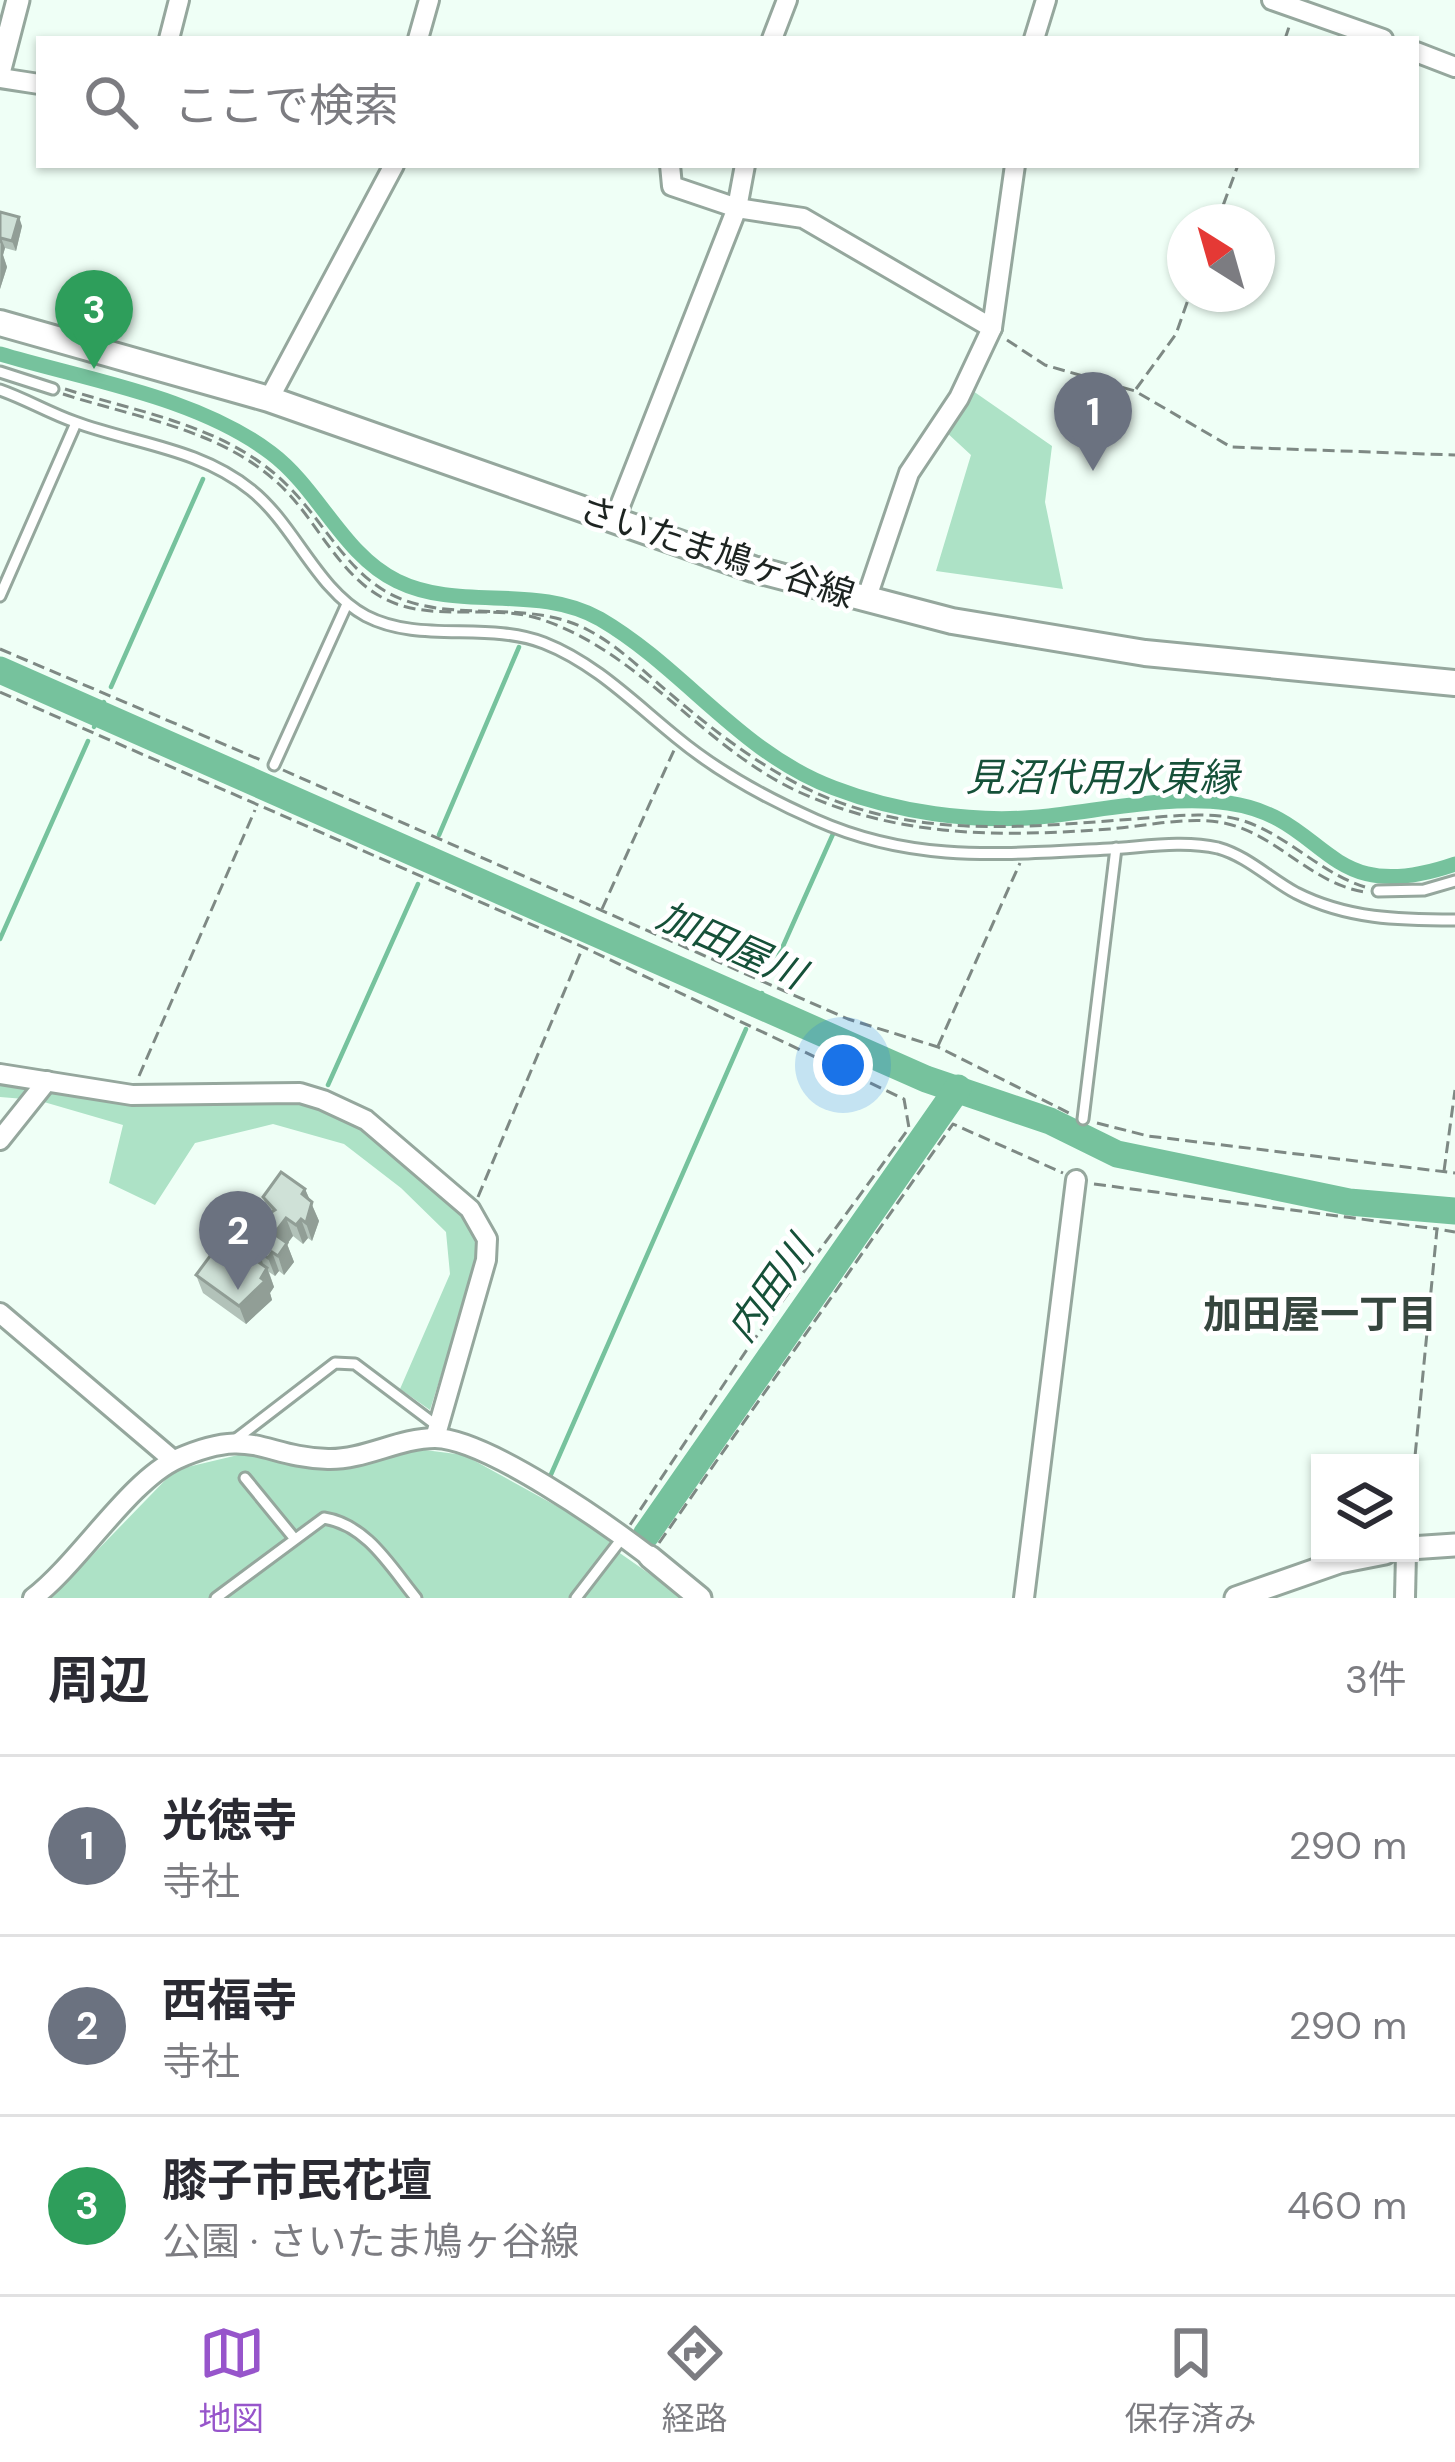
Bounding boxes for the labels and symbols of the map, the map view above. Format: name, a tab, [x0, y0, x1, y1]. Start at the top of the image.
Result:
north arrow	[1167, 204, 1275, 312]
pin: 3	[55, 270, 133, 369]
pin: 1	[1054, 372, 1132, 471]
street label: さいたま鳩ヶ谷線	[573, 485, 861, 619]
water label: 見沼代用水東縁	[965, 752, 1242, 803]
water label: 加田屋川	[649, 890, 816, 1002]
your location	[813, 1035, 873, 1095]
pin: 2	[199, 1191, 277, 1290]
water label: 内田川	[716, 1223, 827, 1352]
district label: 加田屋一丁目	[1203, 1289, 1437, 1340]

